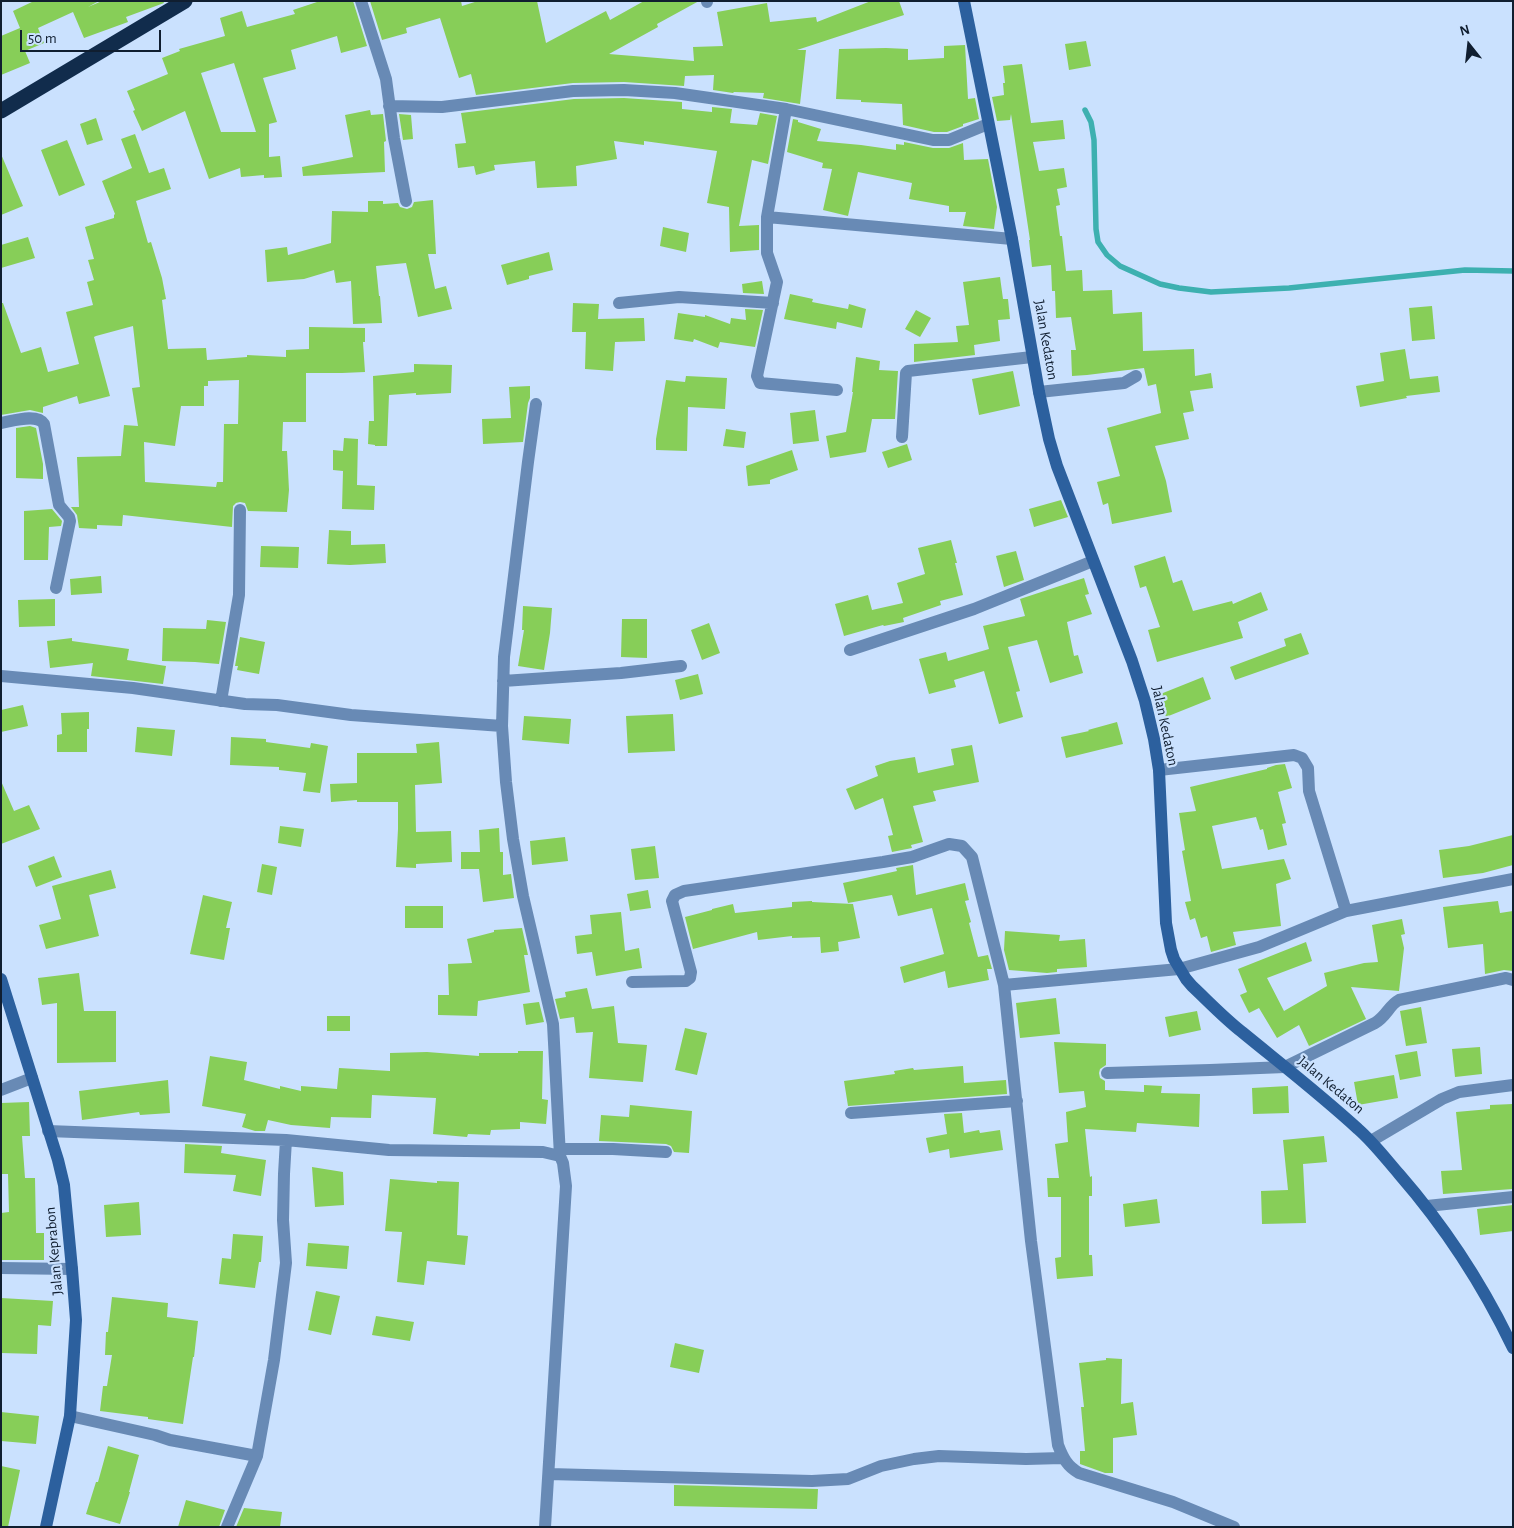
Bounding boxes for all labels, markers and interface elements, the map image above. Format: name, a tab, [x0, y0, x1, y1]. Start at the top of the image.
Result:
scale bar	[22, 20, 164, 52]
north arrow	[1444, 20, 1494, 70]
text: N	[1458, 23, 1471, 39]
text: 50 m	[28, 31, 57, 46]
street label: Jalan Kedaton	[1030, 299, 1062, 381]
street label: Jalan Kedaton	[1148, 685, 1182, 767]
street label: Jalan Kedaton	[1294, 1052, 1368, 1118]
street label: Jalan Keprabon	[41, 1206, 67, 1296]

